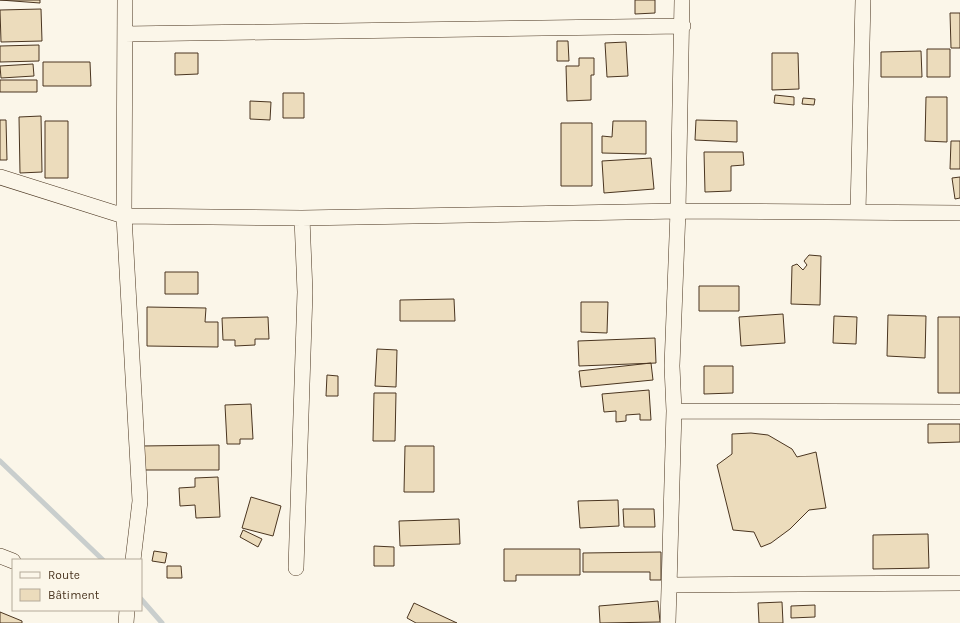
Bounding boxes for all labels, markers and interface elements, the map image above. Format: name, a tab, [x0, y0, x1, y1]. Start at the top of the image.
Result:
legend	[12, 559, 142, 611]
text: Route	[48, 568, 80, 582]
text: Bâtiment	[48, 588, 100, 602]

